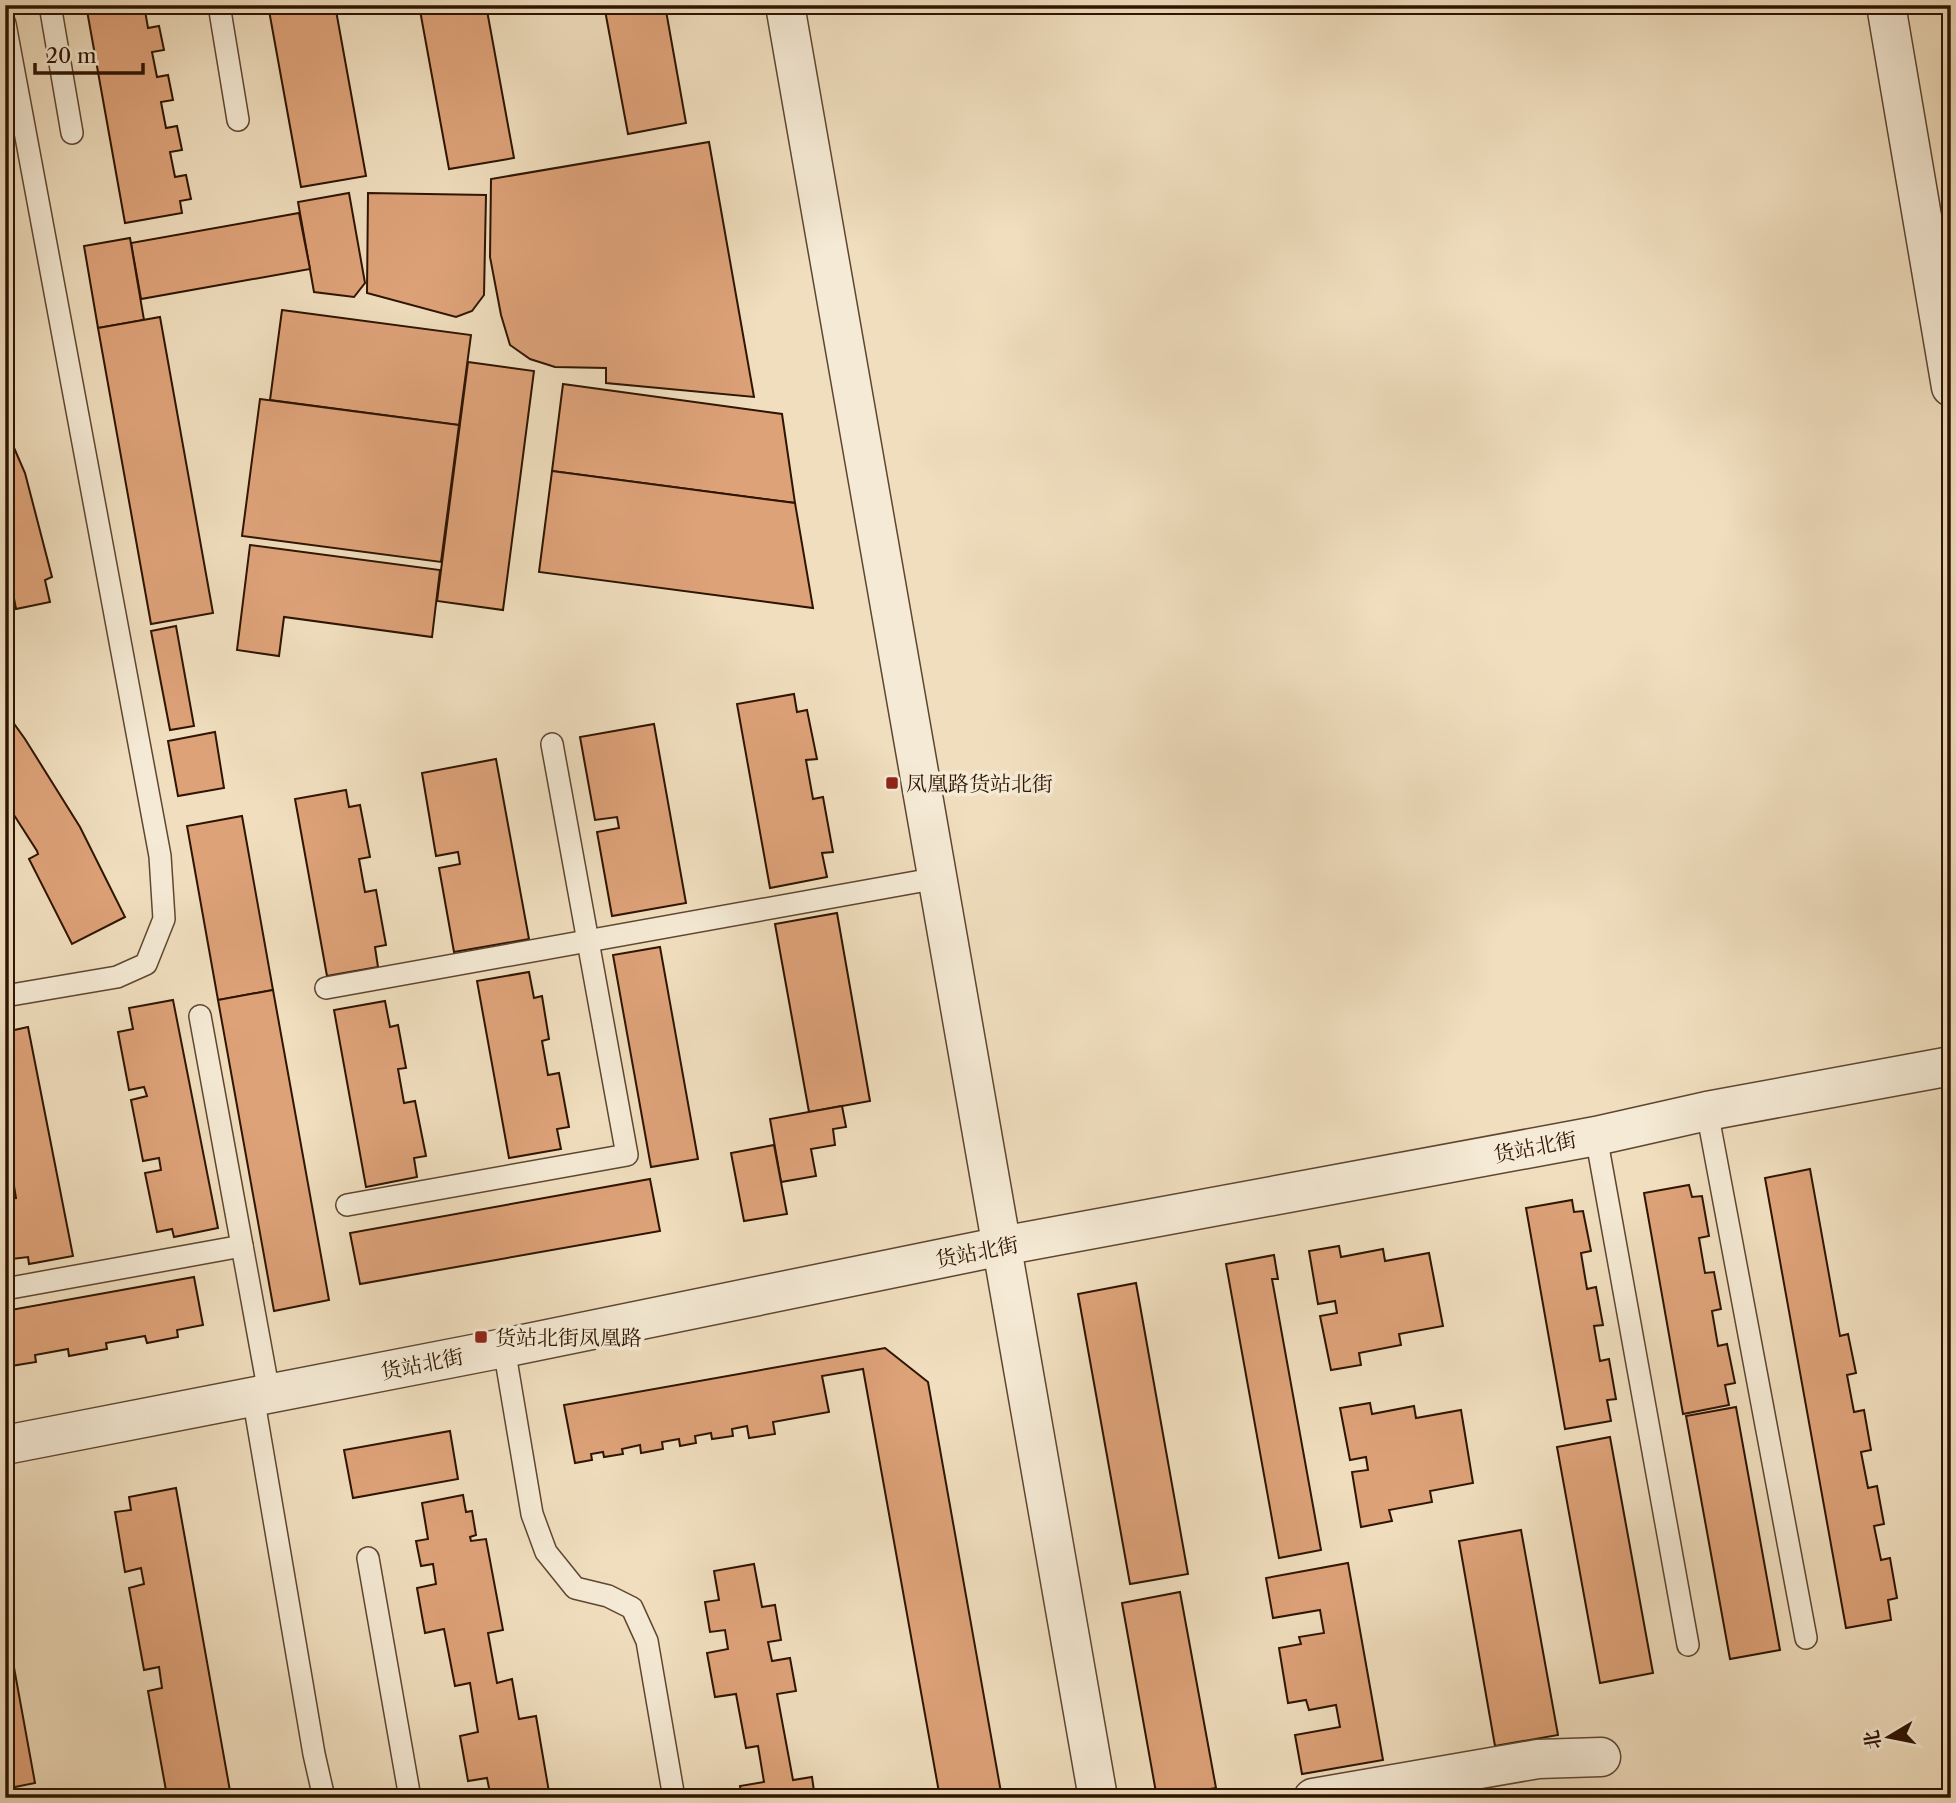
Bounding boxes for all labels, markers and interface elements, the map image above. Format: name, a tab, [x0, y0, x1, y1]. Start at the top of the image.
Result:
scale bar	[35, 32, 144, 76]
text: 20 m	[46, 43, 97, 68]
place label: 凤凰路货站北街	[906, 771, 1053, 796]
marker: 凤凰路货站北街	[884, 775, 900, 791]
street label: 货站北街	[1491, 1127, 1579, 1167]
street label: 货站北街	[933, 1232, 1021, 1272]
place label: 货站北街凤凰路	[495, 1325, 642, 1350]
marker: 货站北街凤凰路	[473, 1329, 489, 1345]
street label: 货站北街	[378, 1344, 466, 1384]
north arrow	[1854, 1702, 1924, 1772]
text: 北	[1860, 1729, 1886, 1751]

